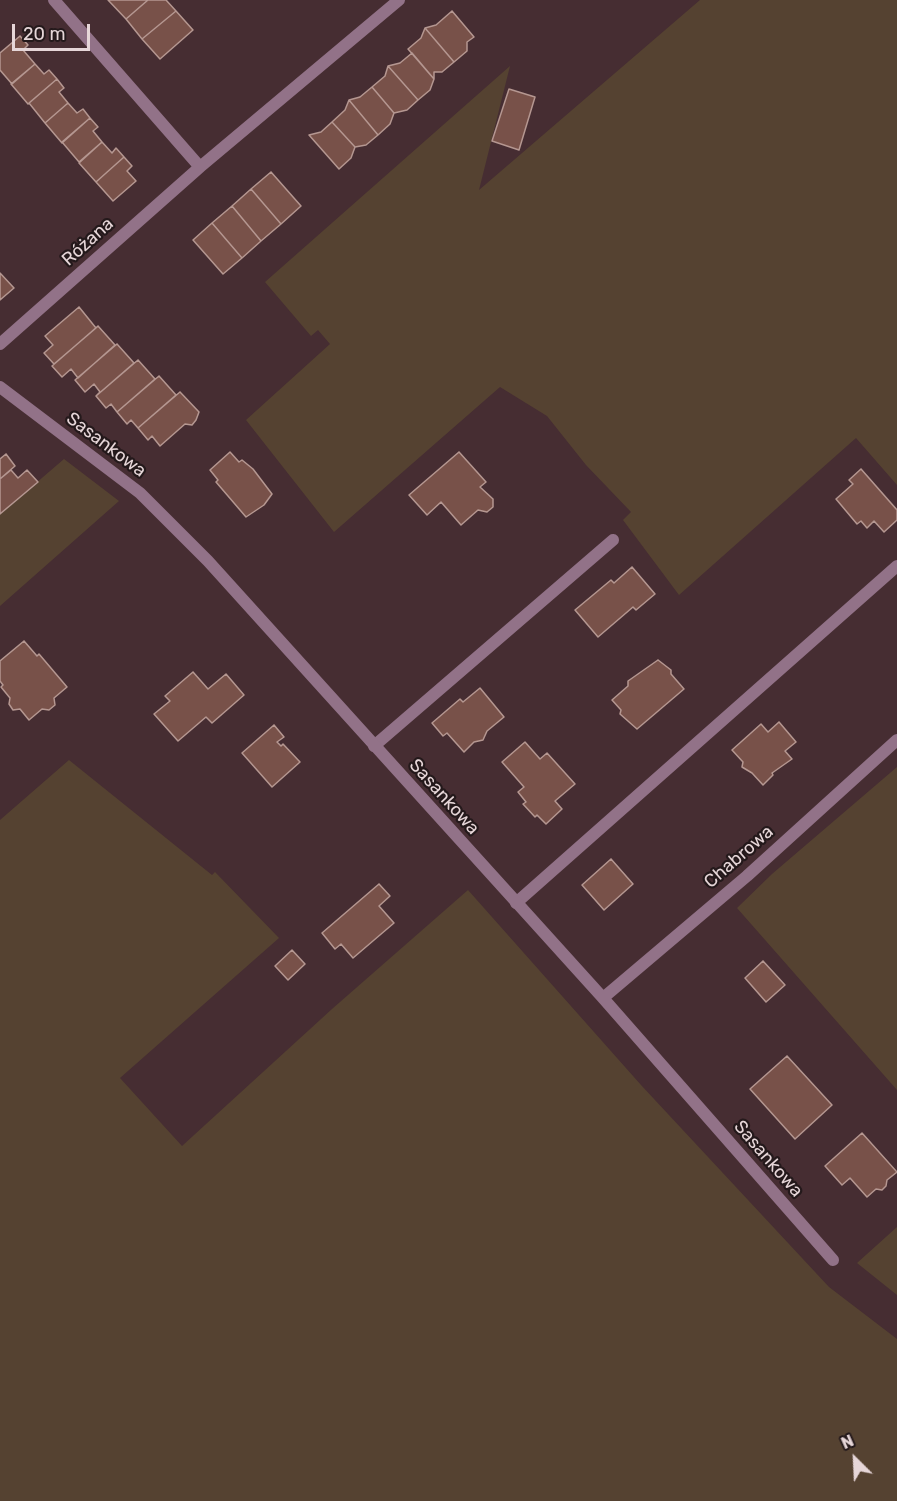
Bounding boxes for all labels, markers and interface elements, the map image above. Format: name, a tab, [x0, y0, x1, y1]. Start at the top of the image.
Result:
scale bar	[15, 12, 93, 50]
text: 20 m	[23, 23, 65, 45]
street label: Różana	[58, 213, 118, 271]
street label: Sasankowa	[62, 408, 150, 482]
street label: Sasankowa	[404, 755, 484, 839]
street label: Chabrowa	[700, 821, 778, 893]
street label: Sasankowa	[729, 1116, 807, 1202]
north arrow	[825, 1429, 885, 1489]
text: N	[838, 1431, 857, 1453]

